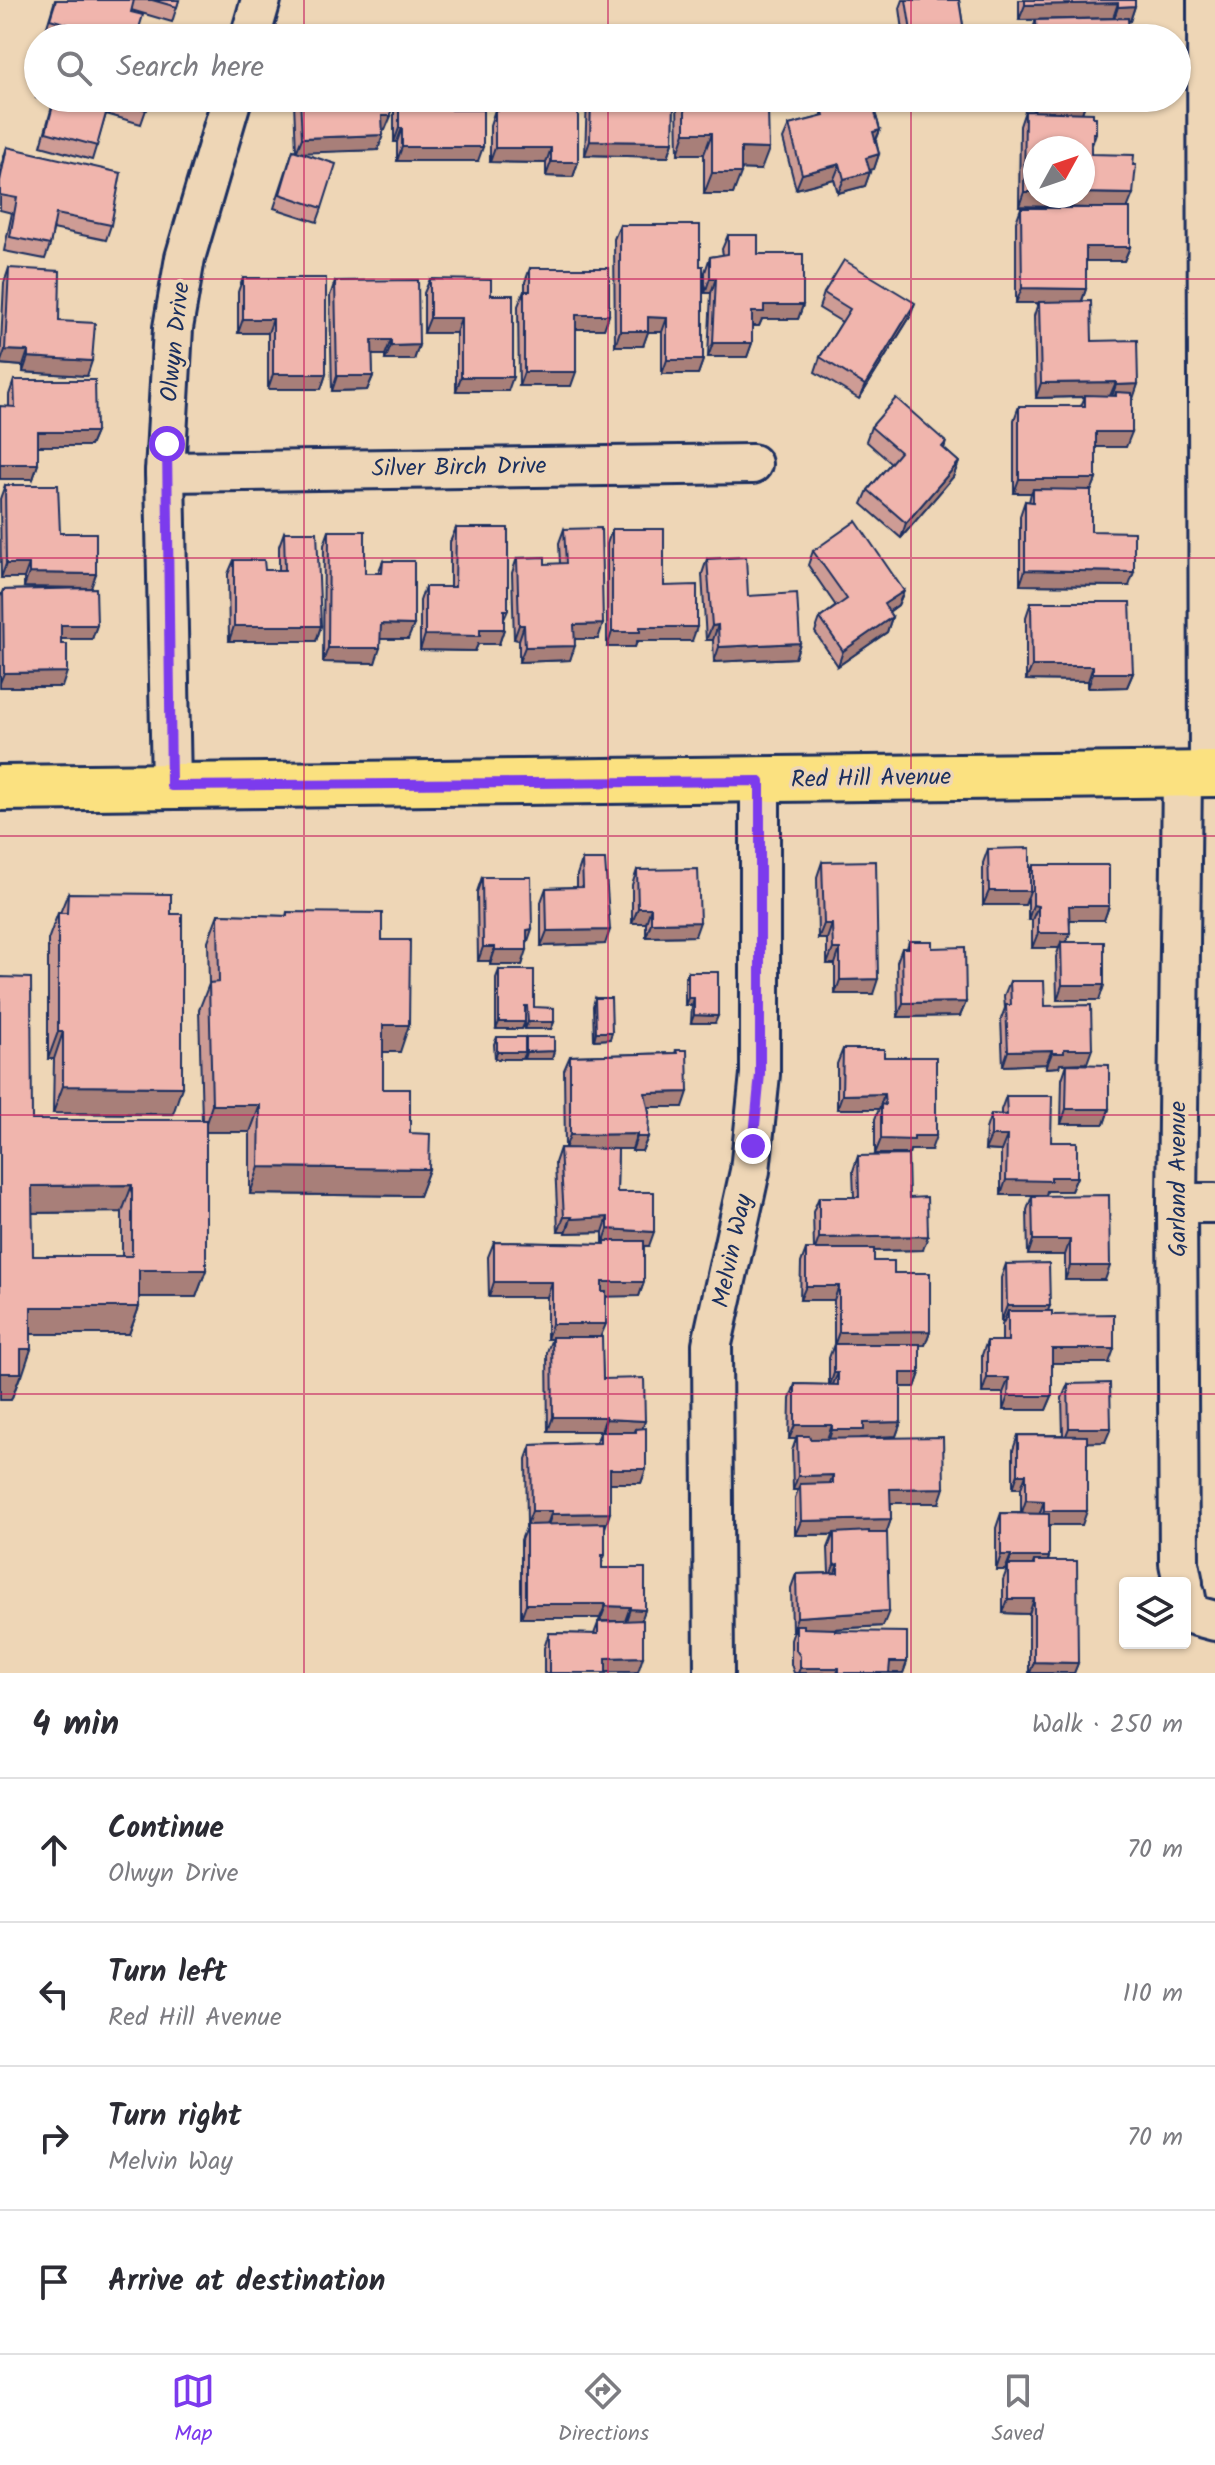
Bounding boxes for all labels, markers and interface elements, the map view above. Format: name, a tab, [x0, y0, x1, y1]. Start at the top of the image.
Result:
search box	[24, 24, 1191, 112]
text: Search here	[116, 44, 264, 92]
icon: search	[52, 46, 96, 90]
north arrow	[1023, 136, 1095, 208]
street label: Olwyn Drive	[150, 280, 202, 404]
route start	[149, 426, 185, 462]
street label: Silver Birch Drive	[371, 447, 547, 489]
street label: Red Hill Avenue	[791, 758, 952, 800]
street label: Garland Avenue	[1159, 1101, 1198, 1257]
route end	[735, 1128, 771, 1164]
street label: Melvin Way	[702, 1190, 764, 1311]
map controls	[1119, 1577, 1191, 1649]
button: layers	[1119, 1577, 1191, 1649]
text: 4 min	[32, 1698, 119, 1752]
text: Walk · 250 m	[1032, 1704, 1183, 1746]
text: Continue	[108, 1805, 224, 1853]
icon: ahead	[32, 1828, 76, 1872]
text: 70 m	[1127, 1829, 1183, 1871]
text: Olwyn Drive	[108, 1853, 239, 1895]
text: Turn left	[108, 1949, 227, 1997]
icon: left	[32, 1972, 76, 2016]
text: 110 m	[1123, 1973, 1183, 2015]
text: Red Hill Avenue	[108, 1997, 282, 2039]
text: Turn right	[108, 2093, 241, 2141]
icon: right	[32, 2116, 76, 2160]
text: 70 m	[1127, 2117, 1183, 2159]
text: Melvin Way	[108, 2141, 233, 2183]
text: Arrive at destination	[108, 2258, 385, 2306]
icon: arrive	[32, 2260, 76, 2304]
tab: Map	[171, 2369, 215, 2452]
tab: Directions	[558, 2369, 649, 2452]
tab: Saved	[992, 2369, 1044, 2452]

